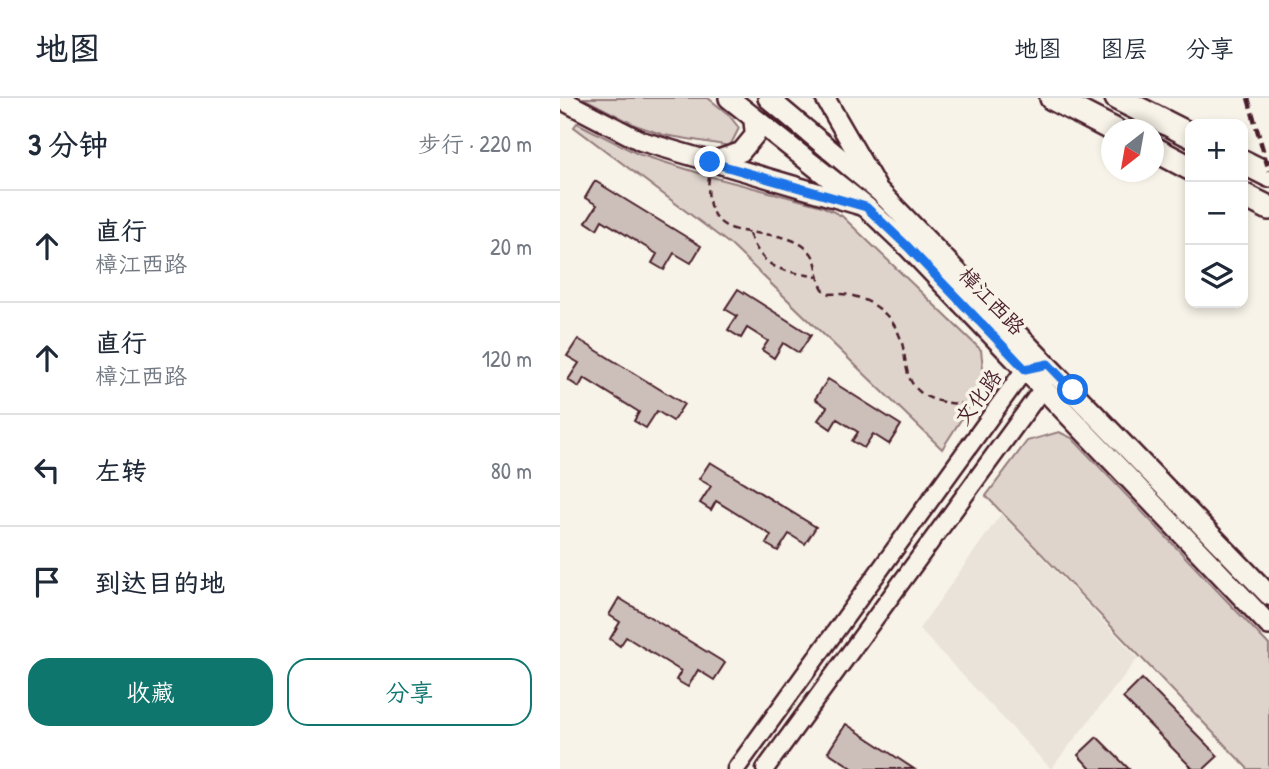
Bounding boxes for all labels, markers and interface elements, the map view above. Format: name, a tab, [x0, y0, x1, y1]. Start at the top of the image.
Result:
text: 地图	[35, 26, 101, 70]
text: 地图	[1014, 32, 1062, 64]
text: 图层	[1100, 32, 1148, 64]
text: 分享	[1186, 32, 1234, 64]
north arrow	[1101, 119, 1164, 182]
map controls	[1185, 119, 1248, 308]
button: +	[1185, 119, 1248, 182]
text: 3 分钟	[28, 124, 108, 164]
text: 步行 · 220 m	[418, 128, 532, 159]
route end	[694, 146, 725, 177]
button: −	[1185, 182, 1248, 245]
text: 直行	[95, 213, 147, 248]
icon: ahead	[28, 227, 66, 265]
text: 20 m	[490, 231, 532, 262]
button: layers	[1185, 245, 1248, 308]
text: 樟江西路	[95, 248, 187, 279]
street label: 樟江西路	[952, 261, 1032, 341]
text: 直行	[95, 325, 147, 360]
icon: ahead	[28, 339, 66, 377]
text: 120 m	[482, 343, 532, 374]
text: 樟江西路	[95, 360, 187, 391]
street label: 文化路	[948, 363, 1008, 431]
route start	[1057, 374, 1088, 405]
icon: left	[28, 451, 66, 489]
text: 左转	[95, 453, 147, 488]
text: 80 m	[491, 455, 532, 486]
icon: arrive	[28, 563, 66, 601]
text: 到达目的地	[95, 565, 225, 600]
button: 收藏	[28, 658, 273, 726]
button: 分享	[287, 658, 532, 726]

